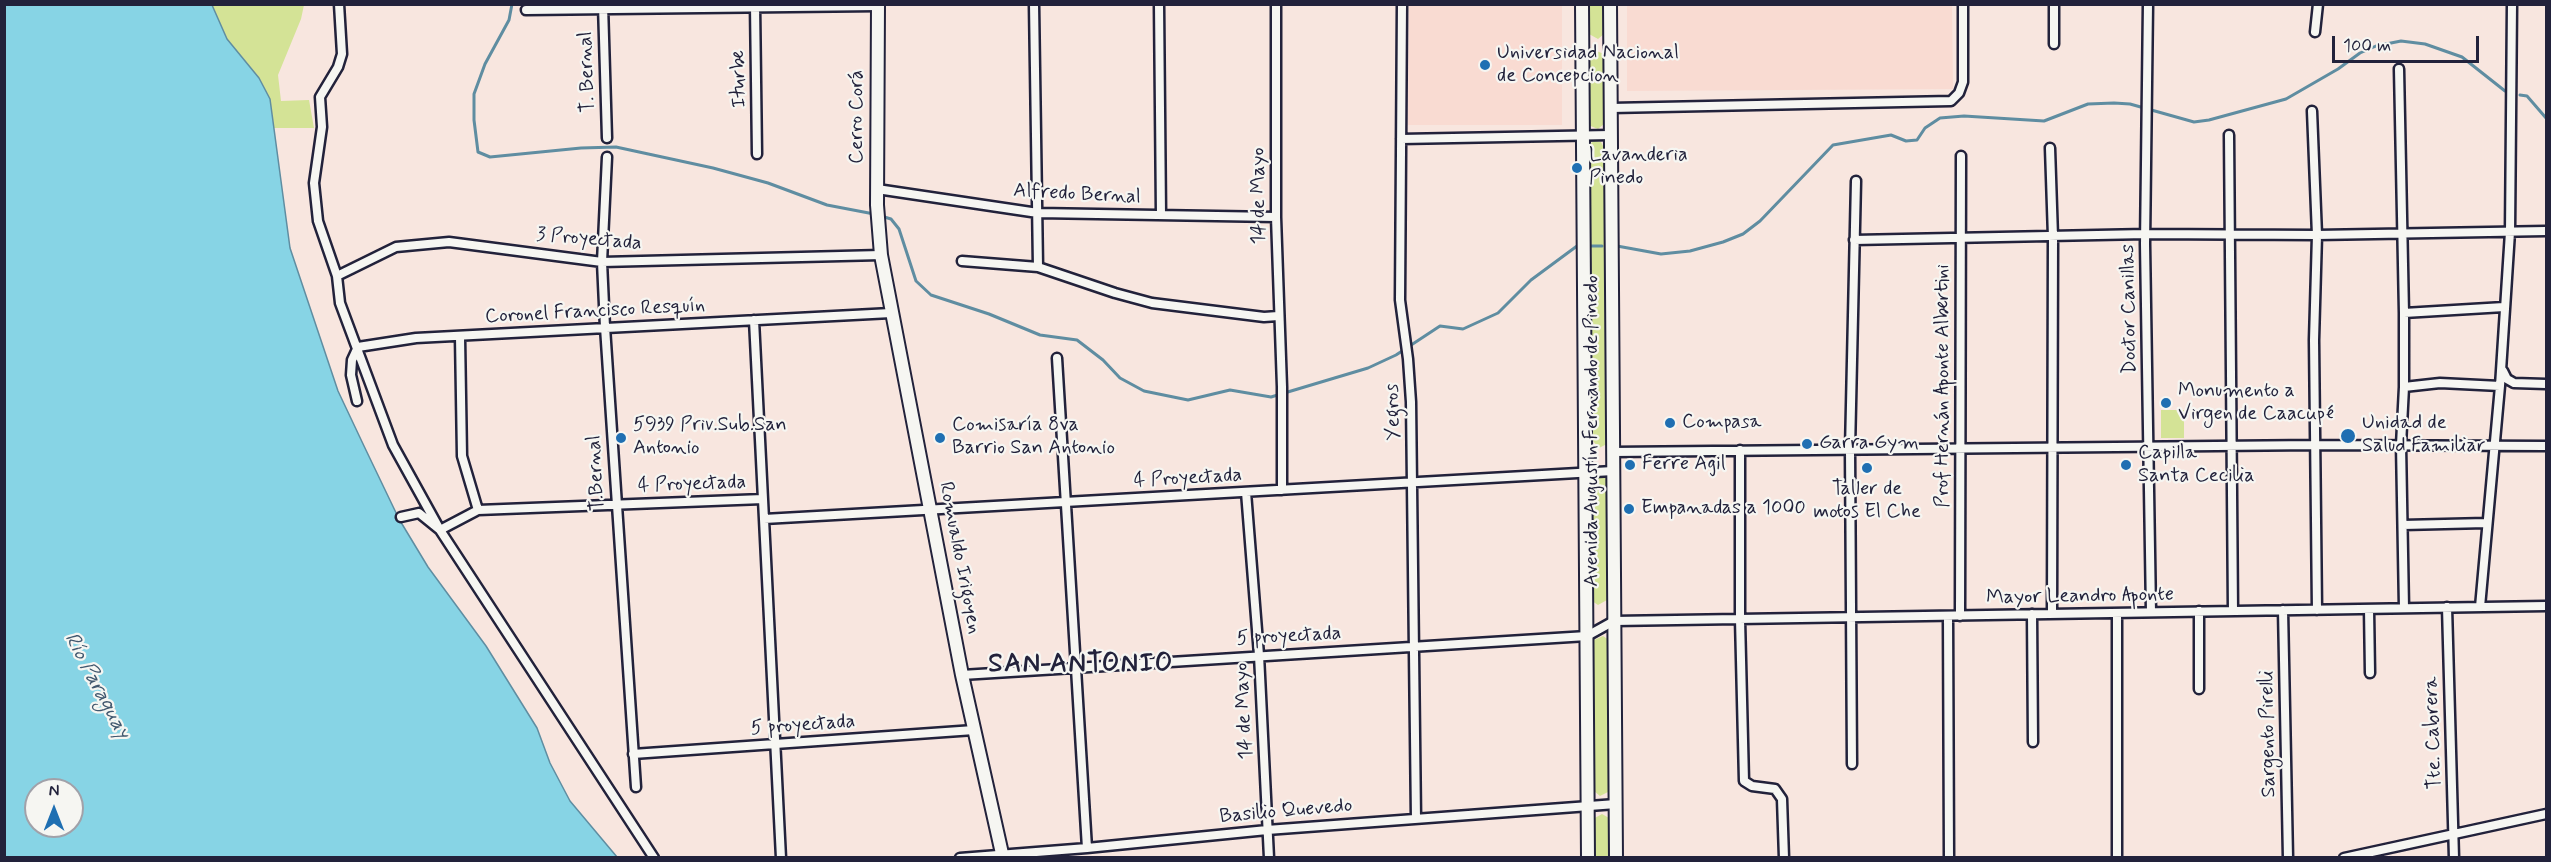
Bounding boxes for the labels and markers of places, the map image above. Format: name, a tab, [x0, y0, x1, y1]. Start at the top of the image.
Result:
place label: Universidad Nacional de Concepcion	[1497, 42, 1679, 89]
marker: Universidad Nacional de Concepcion	[1478, 58, 1492, 72]
place label: Lavanderia Pinedo	[1589, 144, 1688, 191]
marker: Lavanderia Pinedo	[1570, 161, 1584, 175]
place label: Monumento a Virgen de Caacupé	[2178, 380, 2334, 427]
marker: Monumento a Virgen de Caacupé	[2159, 396, 2173, 410]
place label: Compasa	[1682, 411, 1762, 435]
place label: Unidad de Salud Familiar	[2362, 412, 2485, 459]
place label: 5939 Priv.Sub.San Antonio	[633, 414, 787, 461]
place label: Comisaría 8va Barrio San Antonio	[952, 414, 1115, 461]
marker: Compasa	[1663, 416, 1677, 430]
marker: Unidad de Salud Familiar	[2339, 427, 2357, 445]
marker: 5939 Priv.Sub.San Antonio	[614, 431, 628, 445]
marker: Comisaría 8va Barrio San Antonio	[933, 431, 947, 445]
place label: Garra Gym	[1819, 432, 1919, 456]
marker: Garra Gym	[1800, 437, 1814, 451]
place label: Capilla Santa Cecilia	[2138, 442, 2255, 489]
place label: Ferre Agil	[1642, 453, 1726, 477]
marker: Ferre Agil	[1623, 458, 1637, 472]
marker: Capilla Santa Cecilia	[2119, 458, 2133, 472]
marker: Taller de motos El Che	[1860, 461, 1874, 475]
place label: Taller de motos El Che	[1813, 478, 1921, 525]
place label: Empanadas a 1000	[1641, 497, 1806, 521]
marker: Empanadas a 1000	[1622, 502, 1636, 516]

